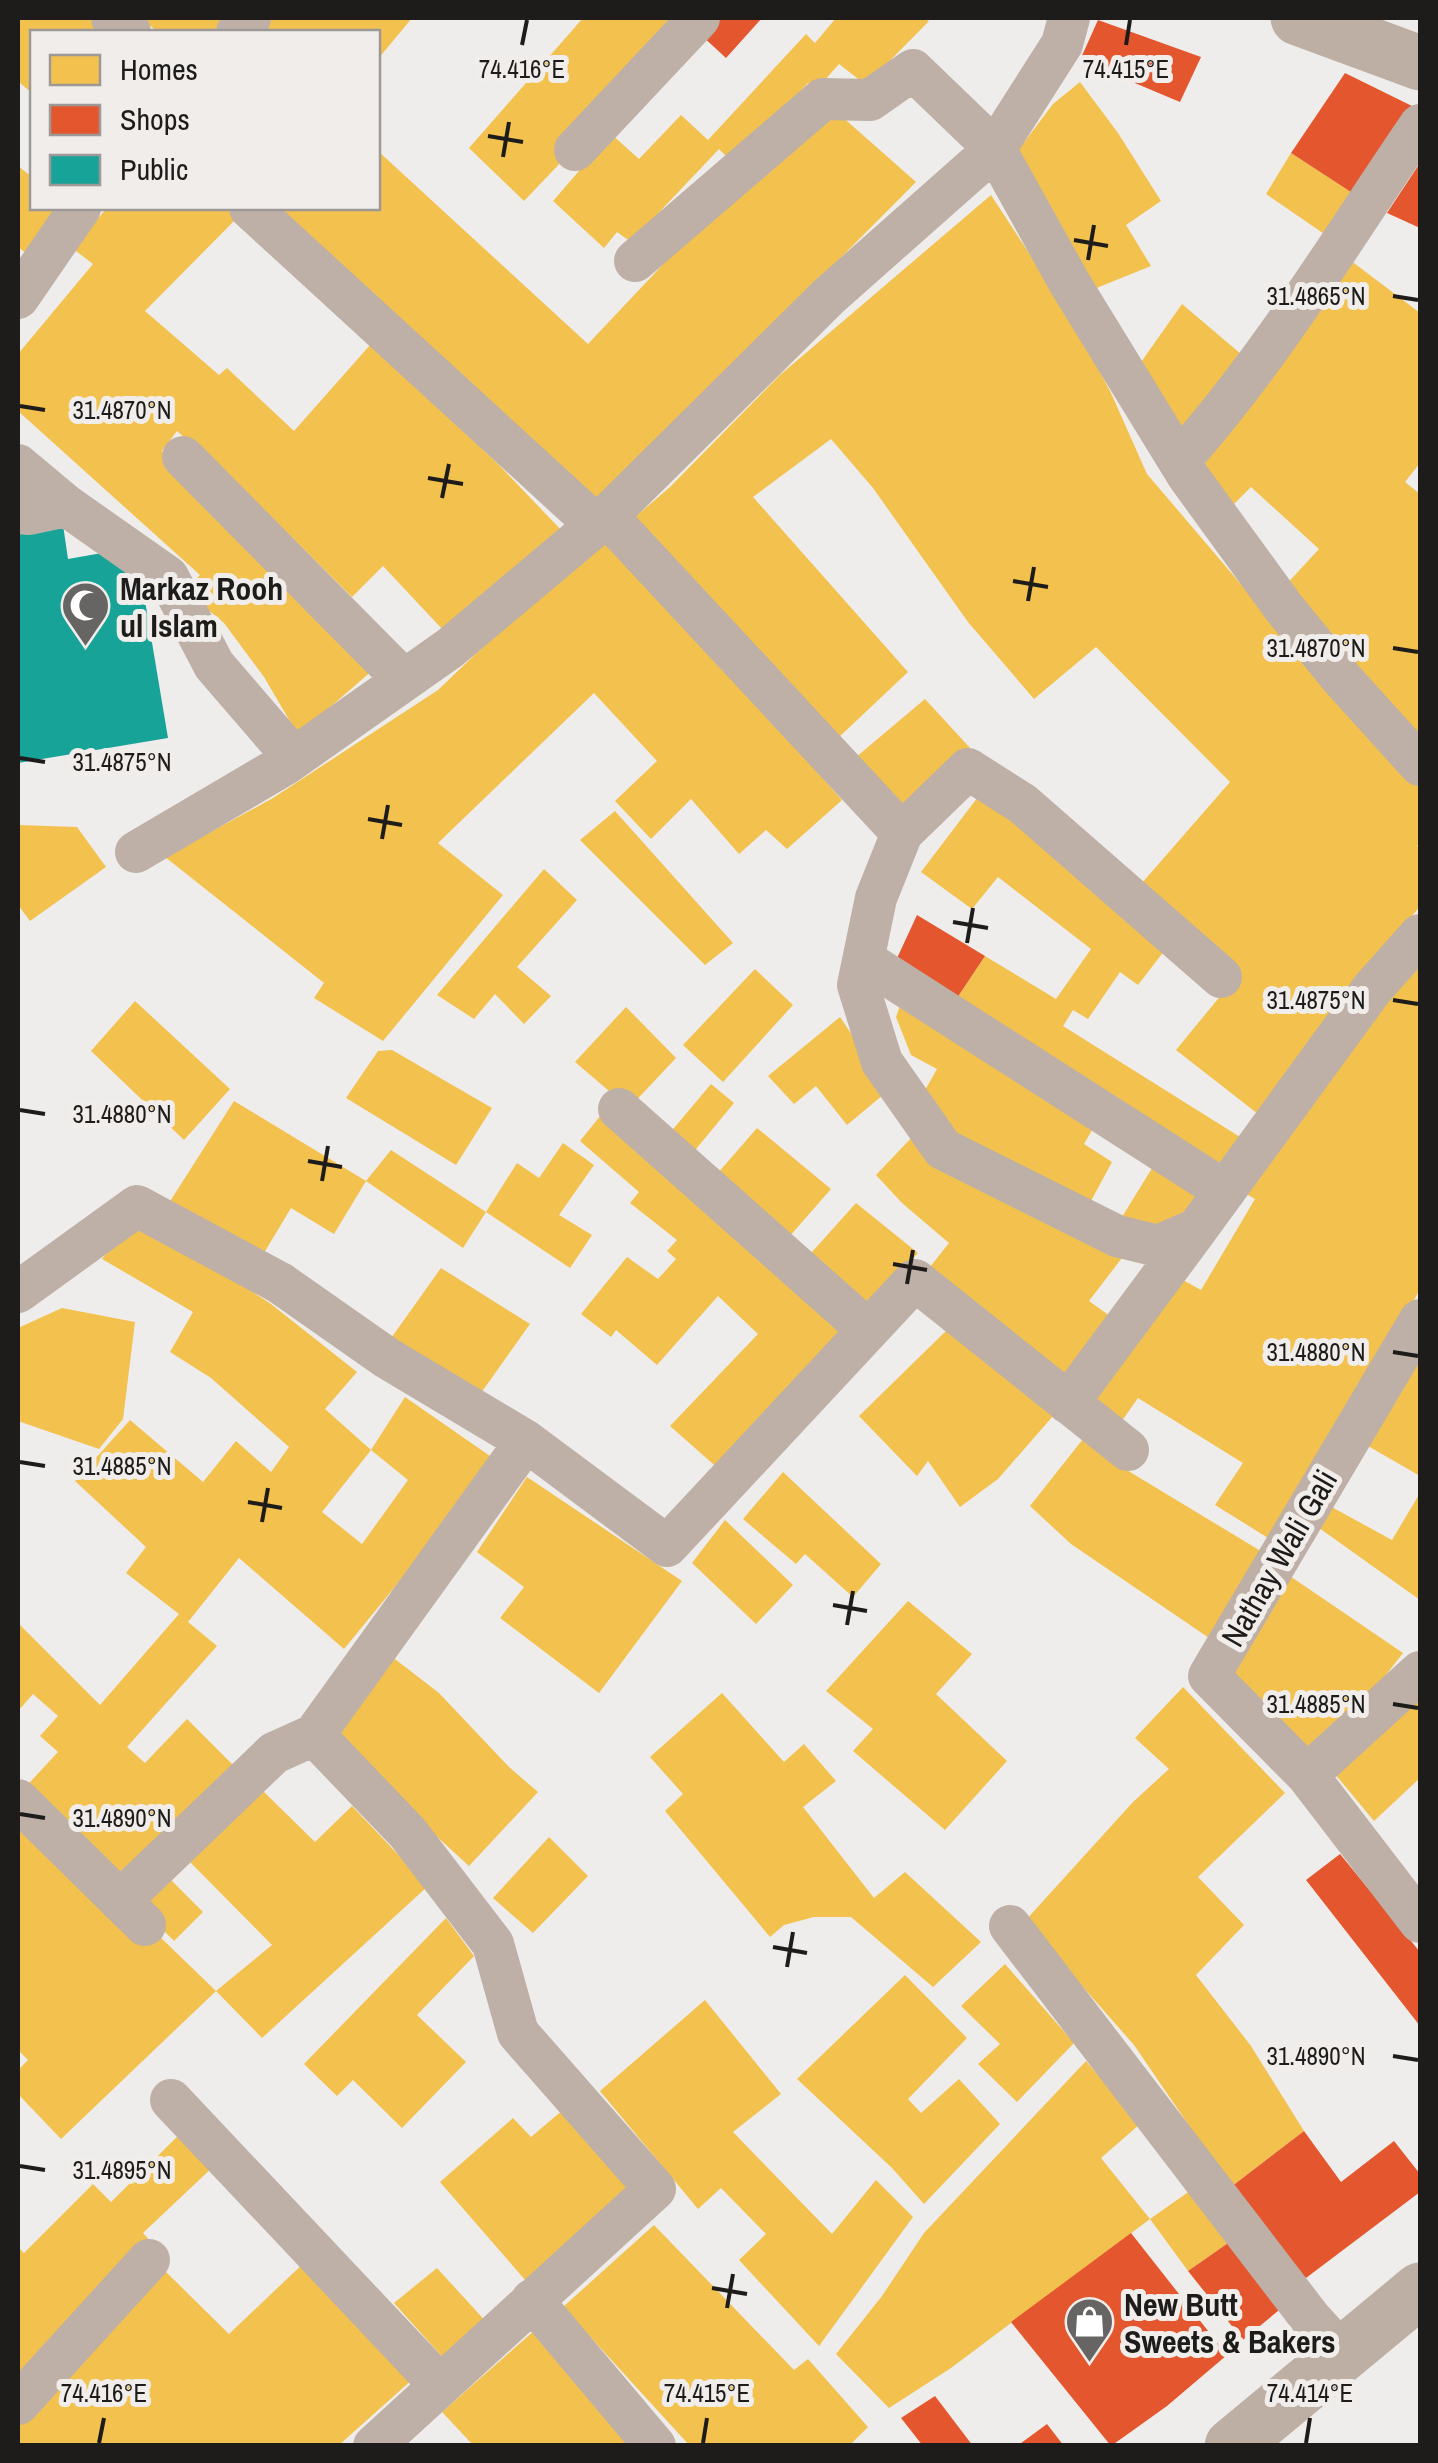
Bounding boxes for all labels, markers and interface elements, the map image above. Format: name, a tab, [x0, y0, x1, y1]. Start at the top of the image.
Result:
legend	[30, 30, 380, 210]
text: Homes	[120, 49, 198, 89]
text: 74.416°E	[479, 52, 565, 86]
text: 74.415°E	[1083, 52, 1169, 86]
text: Shops	[120, 99, 190, 139]
text: Public	[120, 149, 188, 189]
text: 31.4865°N	[1267, 279, 1365, 313]
text: 31.4870°N	[73, 393, 171, 427]
place label: Markaz Rooh ul Islam	[120, 567, 283, 647]
mosque icon: Markaz Rooh ul Islam	[59, 580, 111, 648]
text: 31.4870°N	[1267, 631, 1365, 665]
text: 31.4875°N	[73, 745, 171, 779]
text: 31.4875°N	[1267, 983, 1365, 1017]
text: 31.4880°N	[73, 1097, 171, 1131]
text: 31.4880°N	[1267, 1335, 1365, 1369]
text: 31.4885°N	[73, 1449, 171, 1483]
street label: Nathay Wali Gali	[1211, 1462, 1347, 1654]
text: 31.4885°N	[1267, 1687, 1365, 1721]
text: 31.4890°N	[73, 1801, 171, 1835]
text: 31.4890°N	[1267, 2039, 1365, 2073]
text: 31.4895°N	[73, 2153, 171, 2187]
place label: New Butt Sweets & Bakers	[1124, 2283, 1336, 2363]
shop icon: New Butt Sweets & Bakers	[1063, 2296, 1115, 2364]
text: 74.416°E	[61, 2376, 147, 2410]
text: 74.415°E	[664, 2376, 750, 2410]
text: 74.414°E	[1267, 2376, 1353, 2410]

